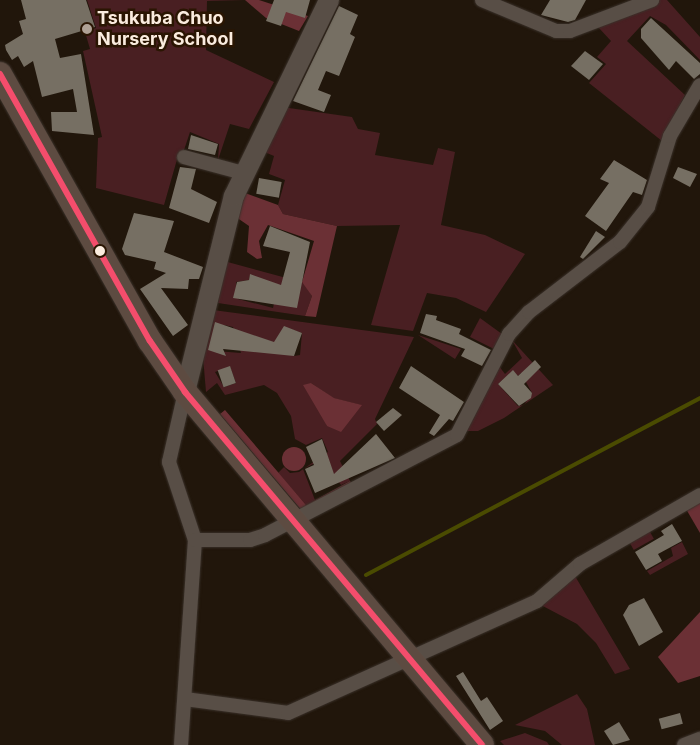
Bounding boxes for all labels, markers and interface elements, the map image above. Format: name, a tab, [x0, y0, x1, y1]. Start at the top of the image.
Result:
place label: Tsukuba Chuo Nursery School	[97, 8, 233, 50]
marker: Tsukuba Chuo Nursery School	[81, 23, 93, 35]
unlabelled marker	[95, 246, 105, 256]

